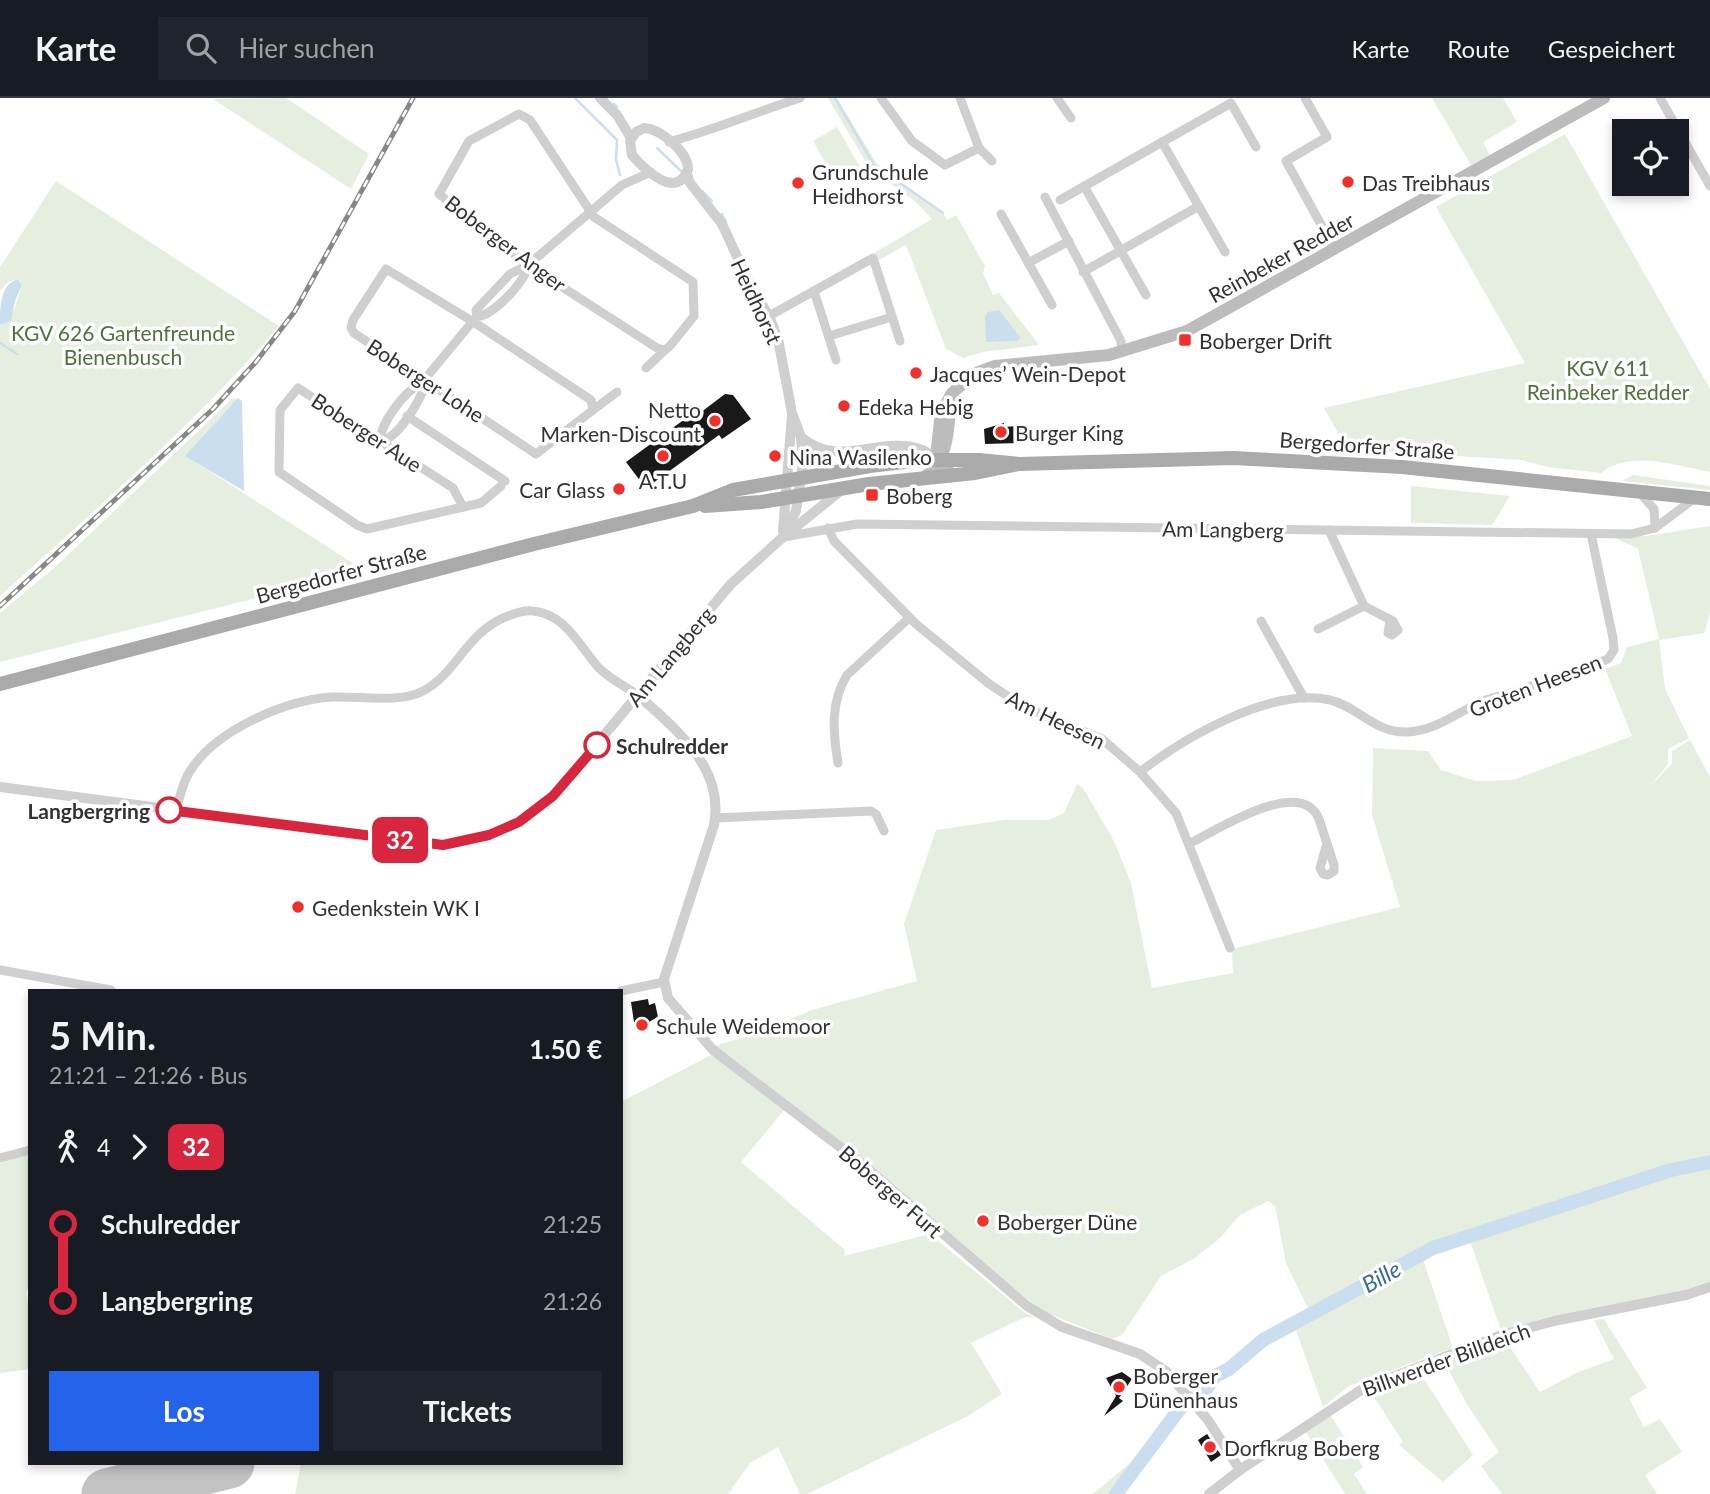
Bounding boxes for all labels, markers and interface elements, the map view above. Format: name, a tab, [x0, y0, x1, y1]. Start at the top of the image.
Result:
search box	[158, 17, 648, 80]
text: Karte	[35, 28, 116, 68]
icon: search	[182, 29, 220, 67]
text: Hier suchen	[238, 32, 375, 64]
text: Karte	[1352, 34, 1409, 63]
text: Route	[1447, 34, 1510, 63]
text: Gespeichert	[1548, 34, 1675, 63]
map controls	[1612, 119, 1689, 196]
button: locate	[1612, 119, 1689, 196]
place label: Grundschule Heidhorst	[812, 159, 929, 208]
place label: Das Treibhaus	[1362, 170, 1490, 195]
marker: Das Treibhaus	[1340, 174, 1356, 190]
marker: Grundschule Heidhorst	[790, 175, 806, 191]
street label: Boberger Anger	[441, 189, 572, 297]
street label: Reinbeker Redder	[1204, 206, 1359, 307]
street label: Heidhorst	[726, 254, 788, 348]
park label: KGV 626 Gartenfreunde Bienenbusch	[11, 320, 235, 369]
place label: Boberger Drift	[1199, 328, 1332, 353]
marker: Boberger Drift	[1177, 332, 1193, 348]
street label: Boberger Lohe	[363, 333, 489, 427]
park label: KGV 611 Reinbeker Redder	[1527, 355, 1690, 404]
place label: Jacques’ Wein-Depot	[930, 361, 1126, 386]
marker: Jacques’ Wein-Depot	[908, 365, 924, 381]
street label: Boberger Aue	[307, 387, 427, 477]
place label: Edeka Hebig	[858, 394, 974, 419]
place label: Netto Marken-Discount	[541, 397, 701, 446]
marker: Edeka Hebig	[836, 398, 852, 414]
marker: Netto Marken-Discount	[707, 413, 723, 429]
place label: Burger King	[1015, 420, 1124, 445]
marker: Burger King	[993, 424, 1009, 440]
street label: Bergedorfer Straße	[1279, 426, 1455, 464]
place label: Nina Wasilenko	[789, 444, 932, 469]
marker: A.T.U	[655, 448, 671, 464]
marker: Nina Wasilenko	[767, 448, 783, 464]
place label: A.T.U	[639, 468, 687, 493]
place label: Car Glass	[519, 477, 605, 502]
marker: Car Glass	[611, 481, 627, 497]
place label: Boberg	[886, 483, 953, 508]
marker: Boberg	[864, 487, 880, 503]
street label: Am Langberg	[1162, 515, 1284, 543]
street label: Bergedorfer Straße	[253, 538, 429, 608]
street label: Am Langberg	[621, 601, 719, 711]
street label: Groten Heesen	[1465, 648, 1605, 722]
street label: Am Heesen	[1003, 684, 1109, 754]
marker: Schulredder	[584, 732, 610, 758]
place label: Schulredder	[616, 733, 728, 758]
marker: Langbergring	[156, 797, 182, 823]
place label: Langbergring	[27, 798, 150, 823]
line badge: 32	[368, 817, 432, 863]
text: 32	[386, 825, 414, 854]
place label: Gedenkstein WK I	[312, 895, 480, 920]
marker: Gedenkstein WK I	[290, 899, 306, 915]
text: 5 Min.	[49, 1012, 156, 1058]
place label: Schule Weidemoor	[656, 1013, 831, 1038]
marker: Schule Weidemoor	[634, 1017, 650, 1033]
text: 1.50 €	[529, 1033, 602, 1065]
text: 21:21 – 21:26 · Bus	[49, 1061, 248, 1089]
icon: walk	[49, 1128, 87, 1166]
icon: forward	[120, 1128, 158, 1166]
text: 32	[182, 1132, 210, 1161]
text: 4	[97, 1133, 110, 1161]
street label: Boberger Furt	[835, 1140, 948, 1243]
text: Schulredder	[101, 1208, 240, 1240]
place label: Boberger Düne	[997, 1209, 1137, 1234]
text: 21:25	[543, 1210, 602, 1238]
marker: Boberger Düne	[975, 1213, 991, 1229]
water label: Bille	[1357, 1254, 1405, 1298]
text: Langbergring	[101, 1285, 253, 1317]
text: 21:26	[543, 1287, 602, 1315]
street label: Billwerder Billdeich	[1359, 1317, 1533, 1401]
place label: Boberger Dünenhaus	[1133, 1363, 1238, 1412]
button: Los	[49, 1371, 319, 1451]
button: Tickets	[333, 1371, 602, 1451]
marker: Boberger Dünenhaus	[1111, 1379, 1127, 1395]
place label: Dorfkrug Boberg	[1224, 1435, 1380, 1460]
marker: Dorfkrug Boberg	[1202, 1439, 1218, 1455]

